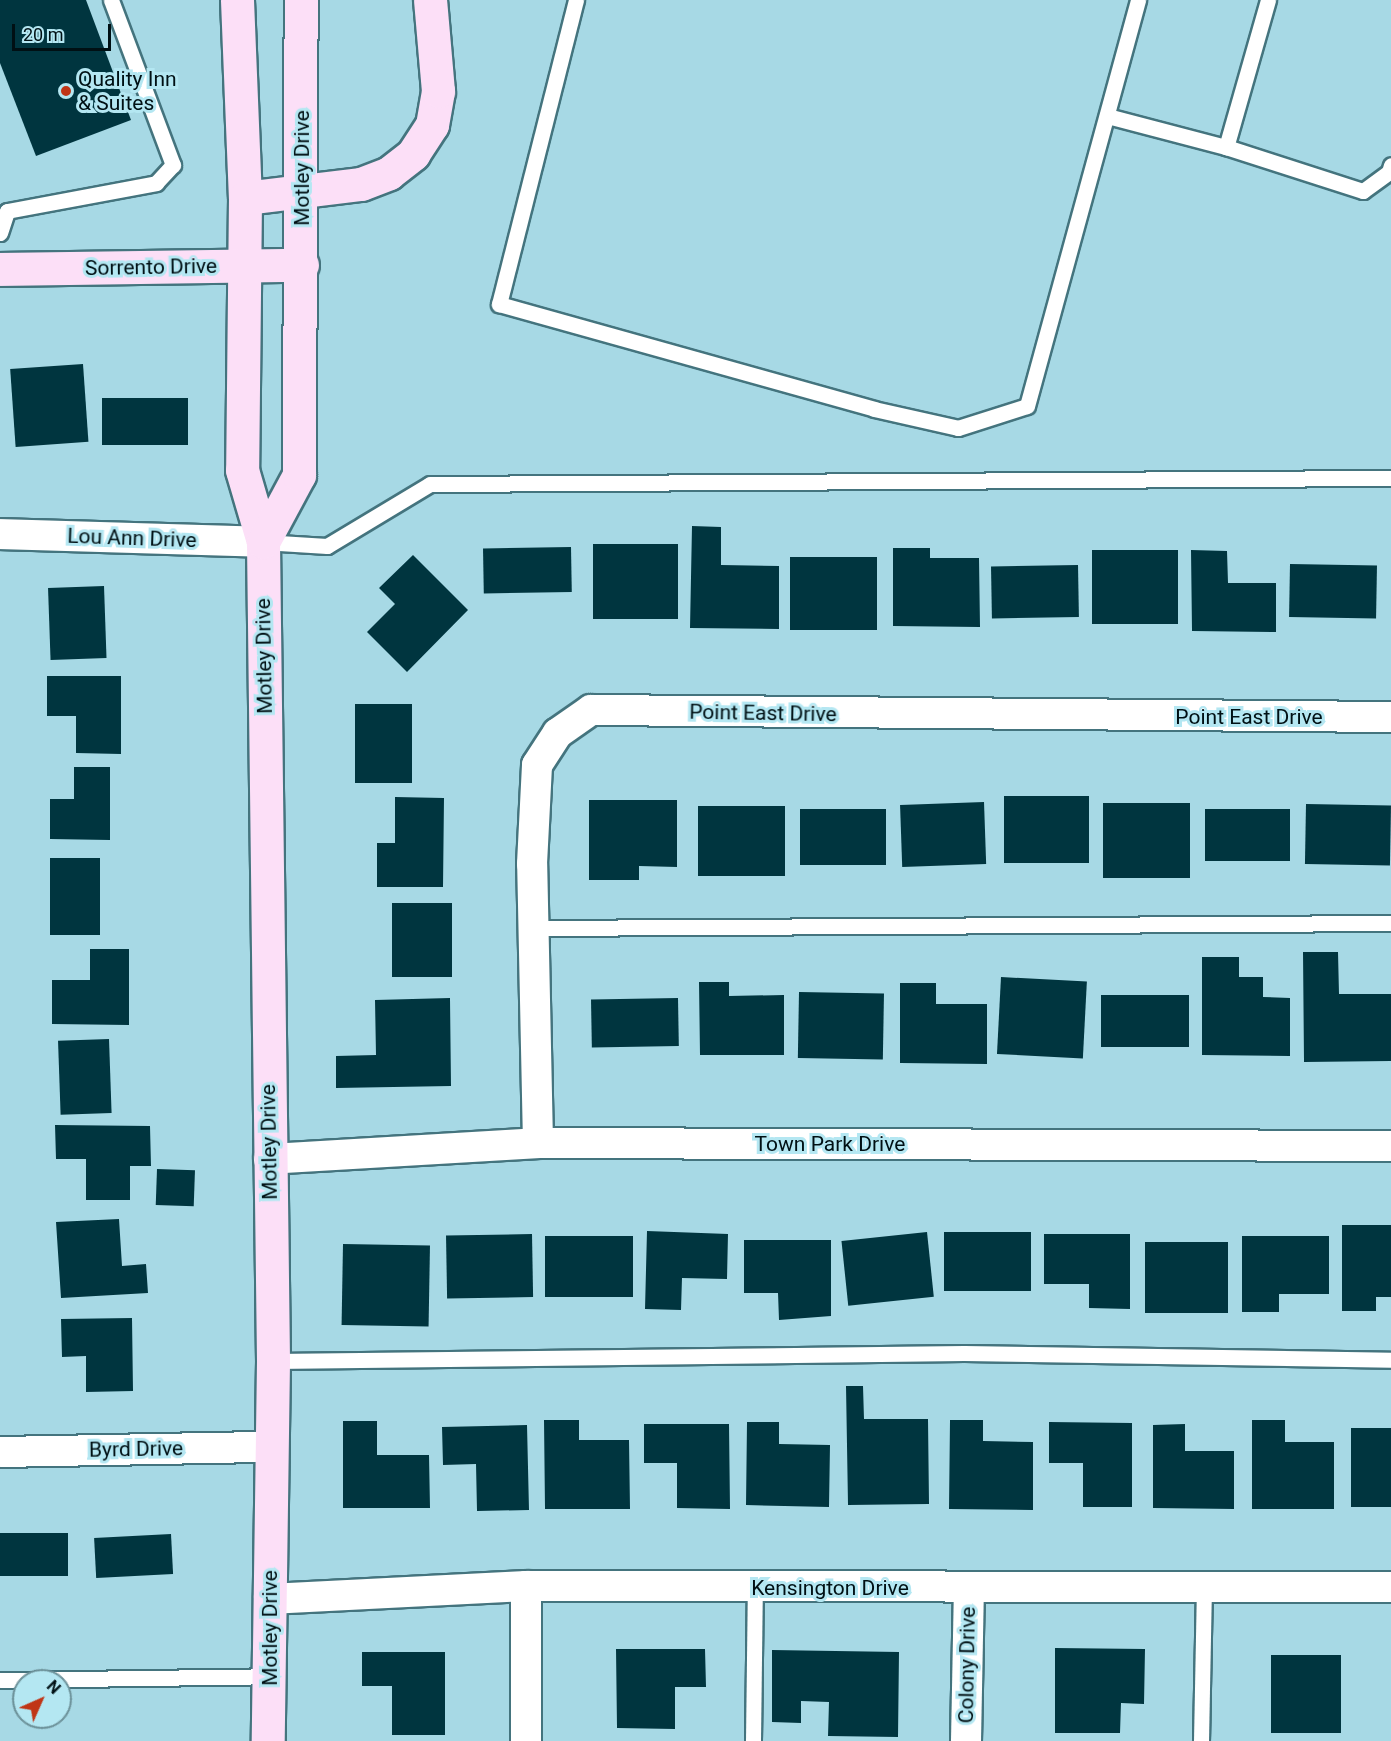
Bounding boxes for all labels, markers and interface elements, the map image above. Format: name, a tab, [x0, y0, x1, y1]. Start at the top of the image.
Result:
scale bar	[15, 12, 114, 50]
text: 20 m	[23, 24, 63, 45]
place label: Quality Inn & Suites	[78, 66, 177, 116]
marker: Quality Inn & Suites	[59, 84, 73, 98]
street label: Motley Drive	[289, 110, 315, 226]
street label: Sorrento Drive	[85, 253, 217, 281]
street label: Lou Ann Drive	[67, 523, 197, 553]
street label: Motley Drive	[250, 598, 278, 714]
street label: Point East Drive	[689, 699, 837, 727]
street label: Point East Drive	[1175, 704, 1323, 730]
street label: Motley Drive	[255, 1084, 283, 1200]
street label: Town Park Drive	[755, 1131, 905, 1157]
street label: Byrd Drive	[89, 1436, 183, 1462]
street label: Motley Drive	[257, 1570, 283, 1686]
street label: Kensington Drive	[751, 1575, 909, 1601]
street label: Colony Drive	[953, 1606, 981, 1724]
north arrow	[12, 1669, 72, 1729]
text: N	[43, 1677, 64, 1698]

